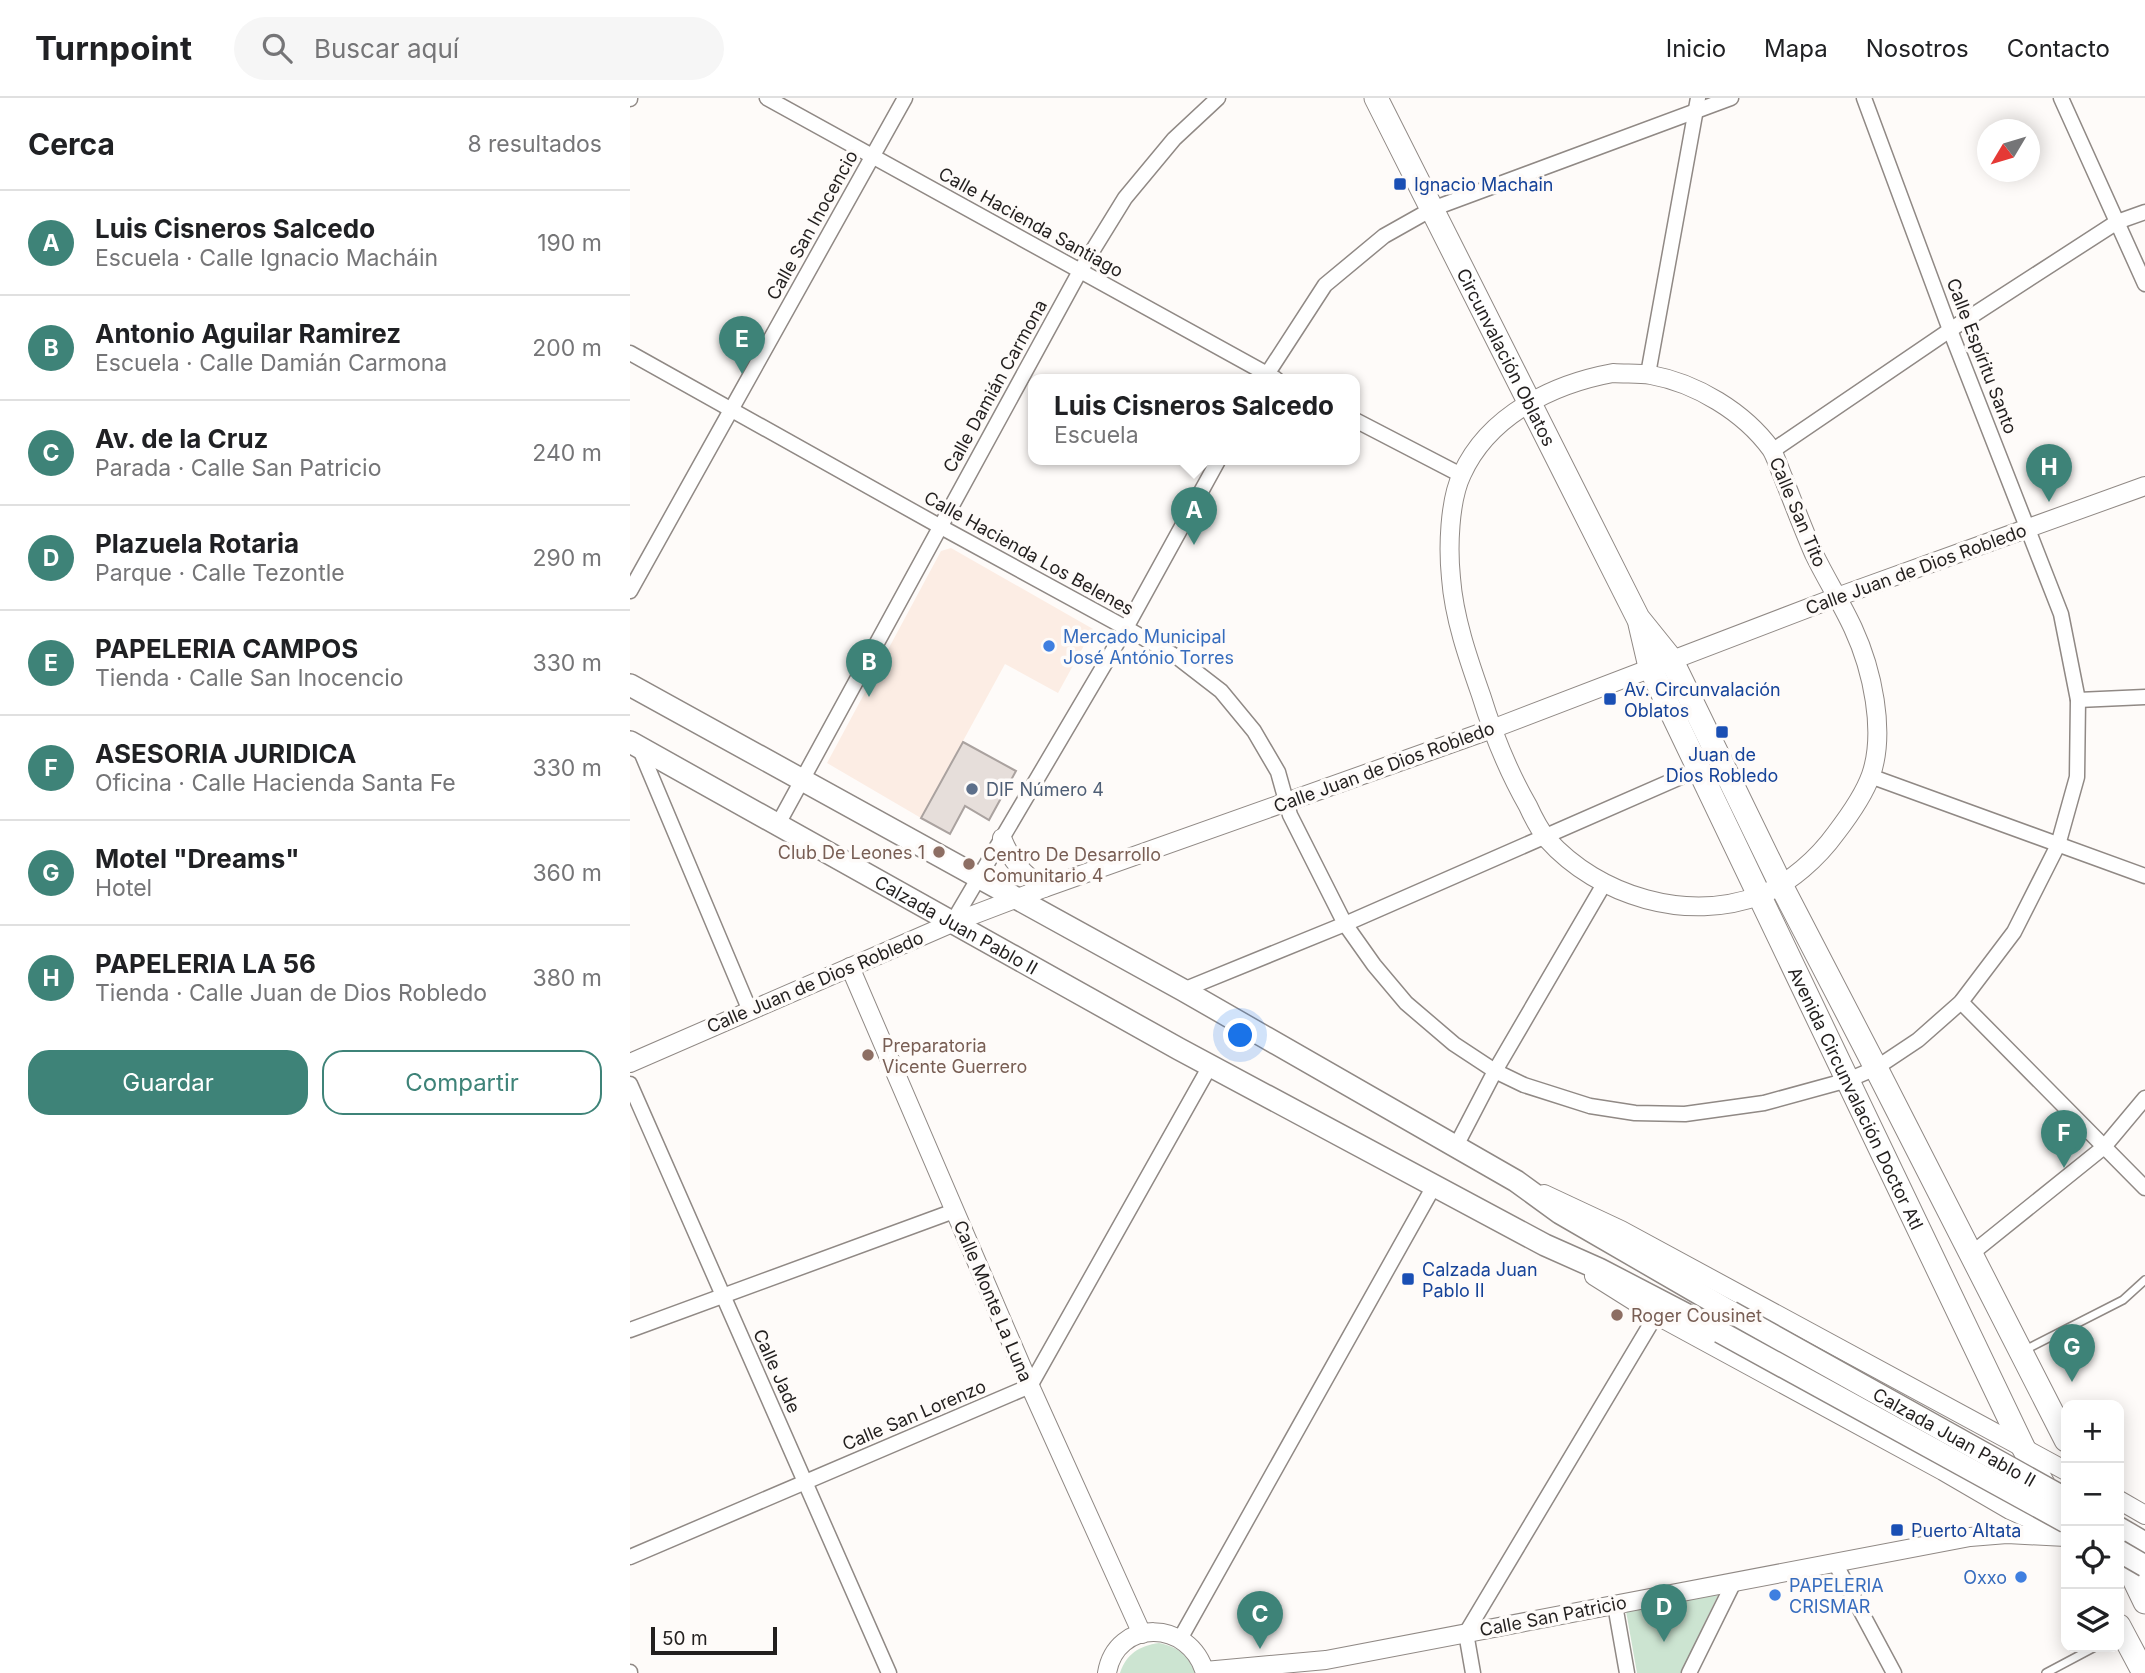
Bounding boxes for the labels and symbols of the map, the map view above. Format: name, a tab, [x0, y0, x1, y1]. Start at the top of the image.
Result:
north arrow	[1977, 119, 2040, 182]
street label: Calle San Inocencio	[762, 146, 862, 304]
street label: Calle Hacienda Santiago	[935, 163, 1127, 281]
place label: Ignacio Machain	[1414, 174, 1554, 195]
marker: Ignacio Machain	[1392, 176, 1408, 192]
street label: Circunvalación Oblatos	[1453, 265, 1560, 449]
street label: Calle Espíritu Santo	[1943, 275, 2021, 437]
street label: Calle Damián Carmona	[939, 296, 1051, 476]
pin: E	[719, 316, 765, 374]
pin: H	[2026, 444, 2072, 502]
street label: Calle San Tito	[1765, 454, 1831, 570]
street label: Calle Hacienda Los Belenes	[921, 487, 1137, 619]
pin: A	[1171, 487, 1217, 545]
street label: Calle Juan de Dios Robledo	[1803, 519, 2029, 619]
place label: Mercado Municipal José António Torres	[1063, 626, 1234, 668]
marker: Mercado Municipal José António Torres	[1041, 638, 1057, 654]
pin: B	[846, 639, 892, 697]
place label: Av. Circunvalación Oblatos	[1624, 679, 1781, 721]
marker: Av. Circunvalación Oblatos	[1602, 691, 1618, 707]
street label: Calle Juan de Dios Robledo	[1271, 717, 1497, 817]
marker: Juan de Dios Robledo	[1714, 724, 1730, 740]
place label: Juan de Dios Robledo	[1666, 744, 1778, 786]
place label: DIF Número 4	[986, 779, 1104, 800]
marker: DIF Número 4	[964, 781, 980, 797]
place label: Club De Leones 1	[778, 842, 925, 863]
marker: Club De Leones 1	[931, 844, 947, 860]
place label: Centro De Desarrollo Comunitario 4	[983, 844, 1161, 886]
marker: Centro De Desarrollo Comunitario 4	[961, 856, 977, 872]
street label: Calzada Juan Pablo II	[871, 871, 1041, 978]
street label: Calle Juan de Dios Robledo	[704, 927, 926, 1037]
street label: Avenida Circunvalación Doctor Atl	[1784, 963, 1928, 1233]
your location	[1223, 1018, 1257, 1052]
place label: Preparatoria Vicente Guerrero	[882, 1035, 1027, 1077]
marker: Preparatoria Vicente Guerrero	[860, 1047, 876, 1063]
pin: F	[2041, 1110, 2087, 1168]
street label: Calle Monte La Luna	[949, 1217, 1037, 1385]
place label: Calzada Juan Pablo II	[1422, 1259, 1538, 1301]
marker: Calzada Juan Pablo II	[1400, 1271, 1416, 1287]
place label: Roger Cousinet	[1631, 1305, 1762, 1326]
marker: Roger Cousinet	[1609, 1307, 1625, 1323]
pin: G	[2049, 1324, 2095, 1382]
street label: Calle Jade	[749, 1326, 805, 1416]
street label: Calle San Lorenzo	[839, 1375, 989, 1455]
street label: Calzada Juan Pablo II	[1869, 1383, 2040, 1491]
place label: Puerto Altata	[1911, 1520, 2021, 1541]
marker: Puerto Altata	[1889, 1522, 1905, 1538]
place label: Oxxo	[1963, 1567, 2007, 1588]
marker: Oxxo	[2013, 1569, 2029, 1585]
place label: PAPELERIA CRISMAR	[1789, 1575, 1884, 1617]
pin: D	[1641, 1584, 1687, 1642]
marker: PAPELERIA CRISMAR	[1767, 1587, 1783, 1603]
pin: C	[1237, 1591, 1283, 1649]
street label: Calle San Patricio	[1478, 1591, 1628, 1641]
scale bar	[651, 1624, 777, 1656]

